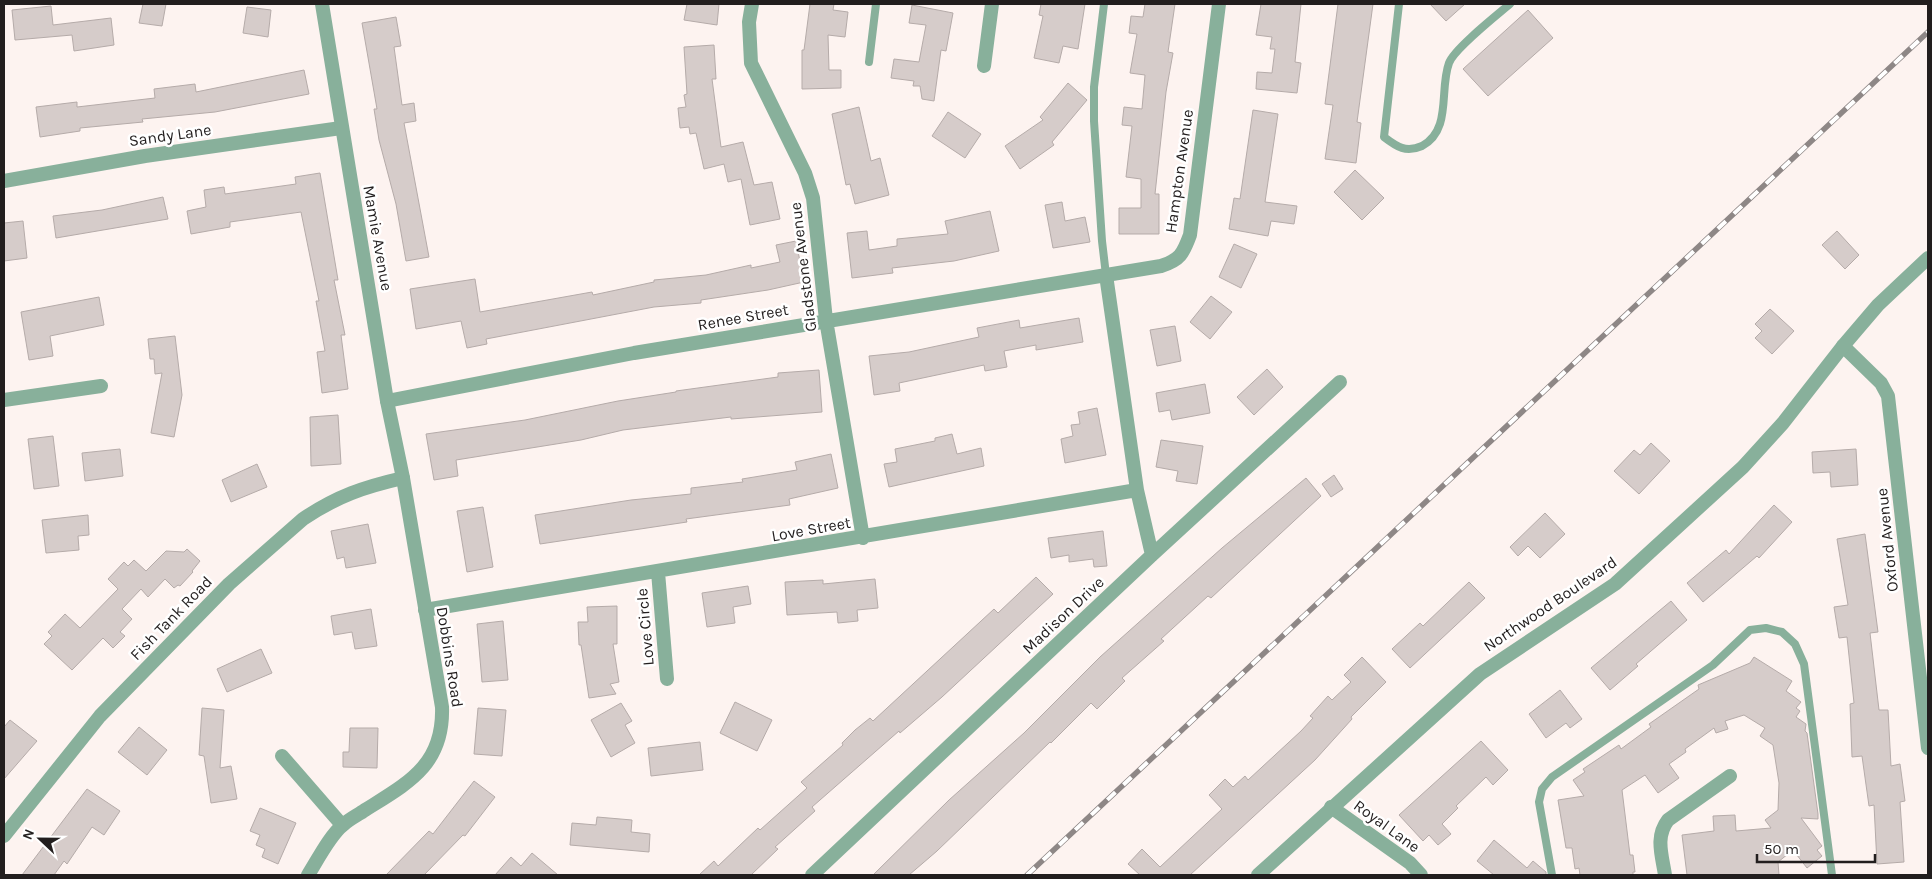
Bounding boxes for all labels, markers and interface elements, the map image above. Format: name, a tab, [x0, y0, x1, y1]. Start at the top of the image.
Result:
street label: Hampton Avenue	[1161, 108, 1197, 234]
street label: Sandy Lane	[128, 120, 212, 150]
street label: Mamie Avenue	[359, 184, 397, 292]
street label: Gladstone Avenue	[786, 201, 820, 333]
street label: Renee Street	[696, 300, 790, 334]
street label: Oxford Avenue	[1872, 487, 1902, 593]
street label: Love Street	[770, 513, 852, 545]
street label: Northwood Boulevard	[1480, 552, 1620, 656]
street label: Fish Tank Road	[126, 572, 216, 664]
street label: Madison Drive	[1018, 572, 1108, 658]
street label: Love Circle	[632, 588, 658, 666]
street label: Dobbins Road	[433, 605, 467, 709]
street label: Royal Lane	[1350, 796, 1424, 856]
north arrow	[15, 814, 65, 864]
text: N	[19, 826, 38, 842]
scale bar	[1757, 832, 1874, 864]
text: 50 m	[1764, 840, 1799, 858]

